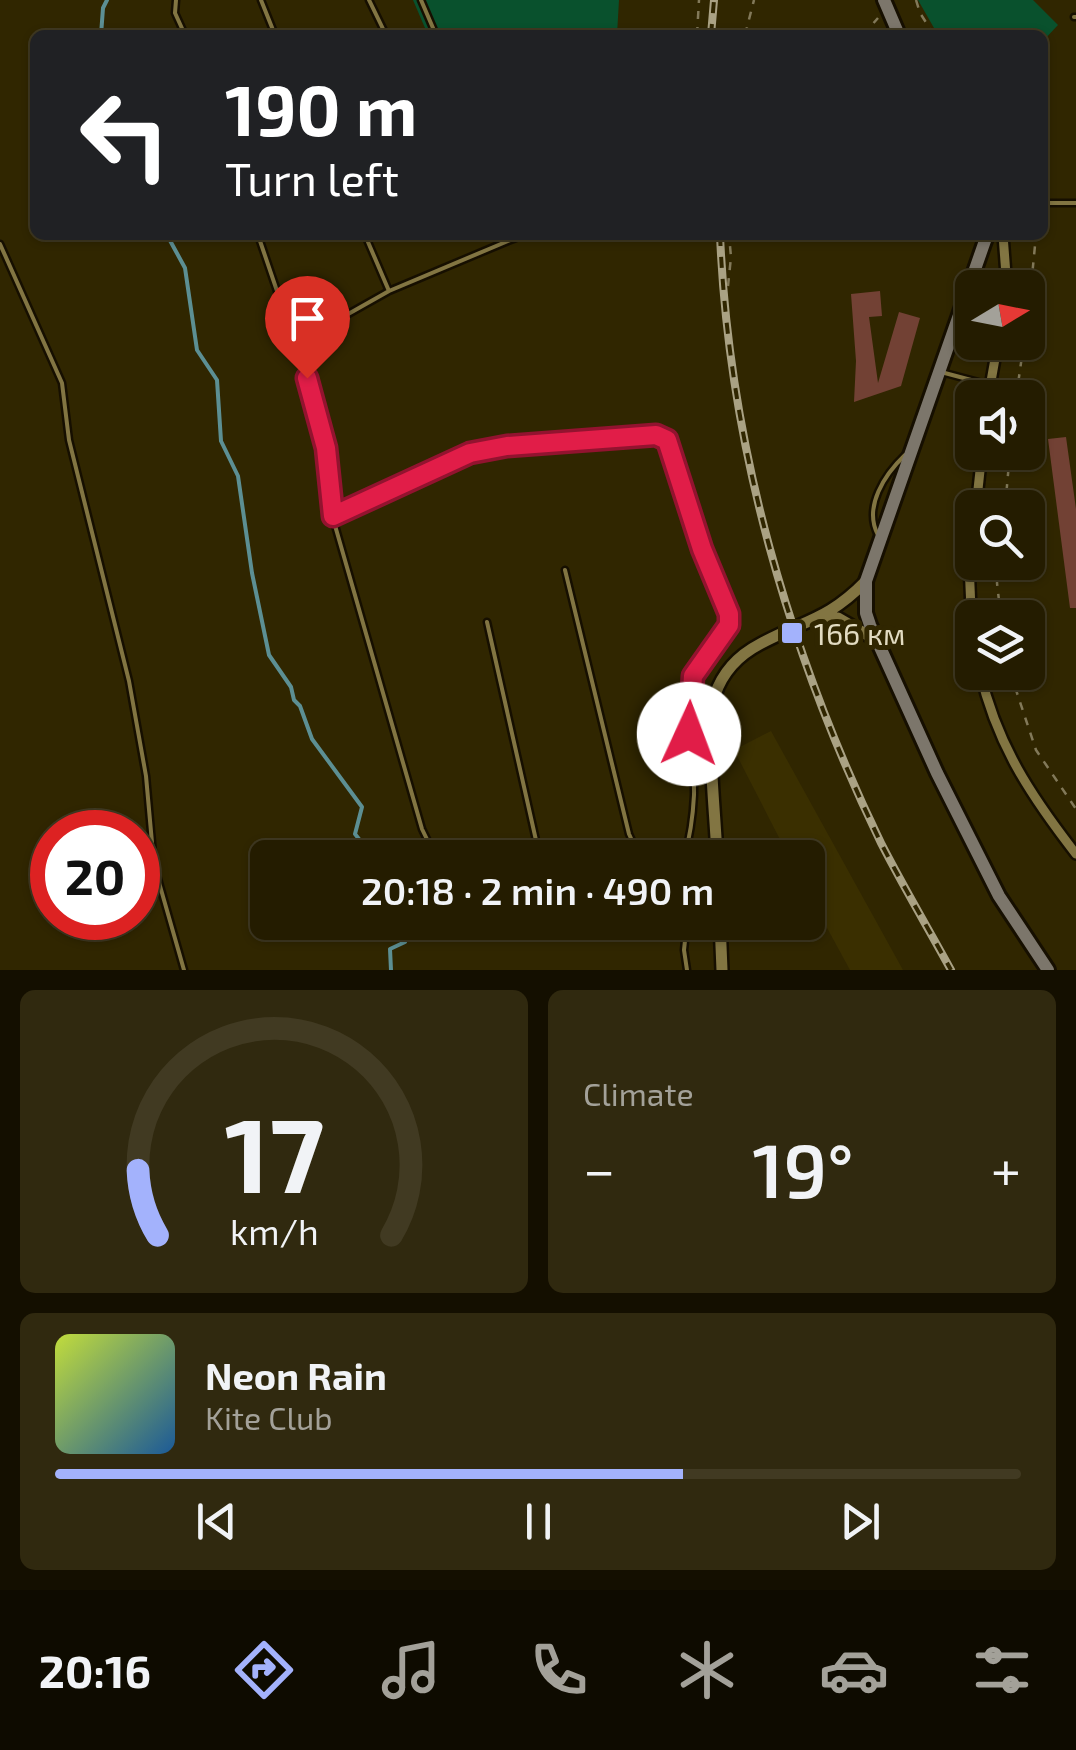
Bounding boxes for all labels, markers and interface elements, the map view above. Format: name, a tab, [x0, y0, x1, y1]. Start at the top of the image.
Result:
text: 190 m	[225, 66, 418, 150]
icon: left	[60, 70, 190, 200]
text: Turn left	[225, 151, 399, 205]
north arrow	[955, 270, 1045, 360]
map controls	[955, 270, 1045, 690]
pin	[265, 276, 350, 379]
icon: arrive	[280, 291, 335, 346]
button: sound	[955, 380, 1045, 470]
button: search	[955, 490, 1045, 580]
button: layers	[955, 600, 1045, 690]
place label: 166 км	[814, 615, 905, 651]
marker: 166 км	[779, 620, 805, 646]
position arrow	[637, 682, 741, 786]
speed limit sign: 20	[30, 810, 160, 940]
text: 20:18 · 2 min · 490 m	[361, 867, 714, 913]
text: Climate	[583, 1074, 694, 1112]
text: 17	[224, 1089, 324, 1214]
text: 19°	[752, 1123, 854, 1213]
text: −	[583, 1135, 615, 1201]
text: +	[991, 1135, 1021, 1201]
text: km/h	[230, 1209, 318, 1252]
text: Neon Rain	[205, 1352, 387, 1398]
text: Kite Club	[205, 1398, 333, 1436]
icon: previous	[189, 1494, 244, 1549]
icon: pause	[511, 1494, 566, 1549]
icon: next	[833, 1494, 888, 1549]
icon: directions	[229, 1635, 299, 1705]
icon: music	[376, 1635, 446, 1705]
icon: phone	[524, 1635, 594, 1705]
icon: climate	[672, 1635, 742, 1705]
icon: car	[819, 1635, 889, 1705]
icon: filters	[967, 1635, 1037, 1705]
text: 20:16	[39, 1643, 151, 1697]

